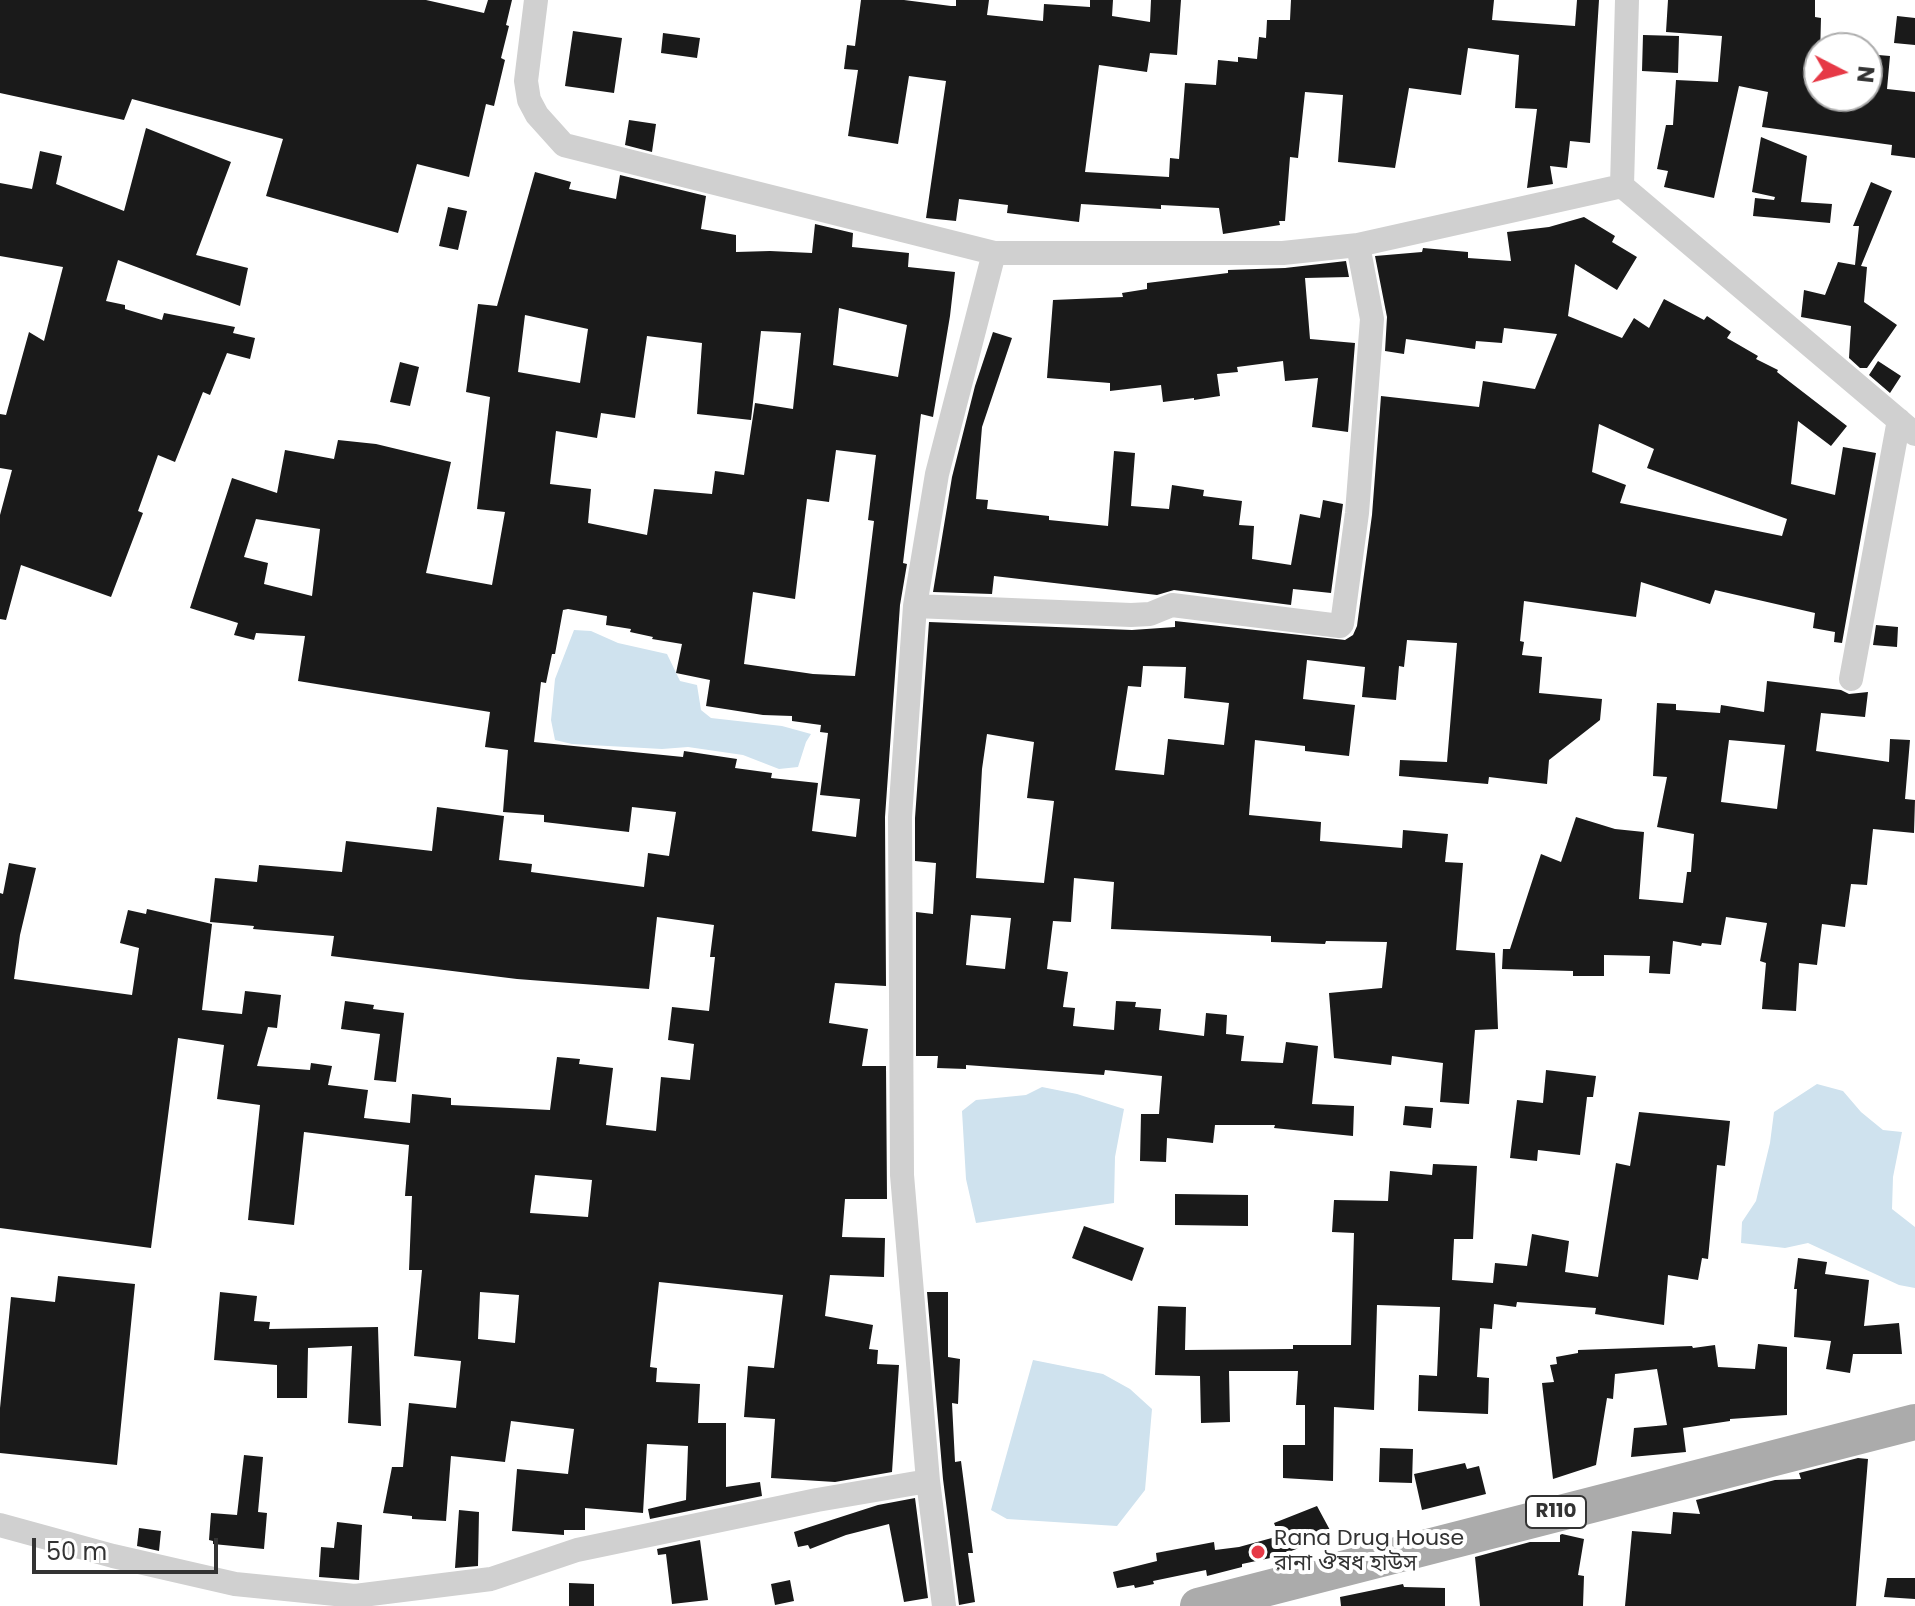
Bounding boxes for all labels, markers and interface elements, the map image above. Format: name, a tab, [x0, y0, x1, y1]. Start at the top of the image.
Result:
north arrow	[1803, 32, 1883, 112]
text: N	[1849, 64, 1882, 84]
road number: R110	[1526, 1496, 1586, 1528]
scale bar	[36, 1522, 222, 1572]
place label: Rana Drug House রানা ঔষধ হাউস	[1274, 1526, 1464, 1578]
text: 50 m	[46, 1535, 107, 1568]
marker: Rana Drug House রানা ঔষধ হাউস	[1249, 1543, 1267, 1561]

